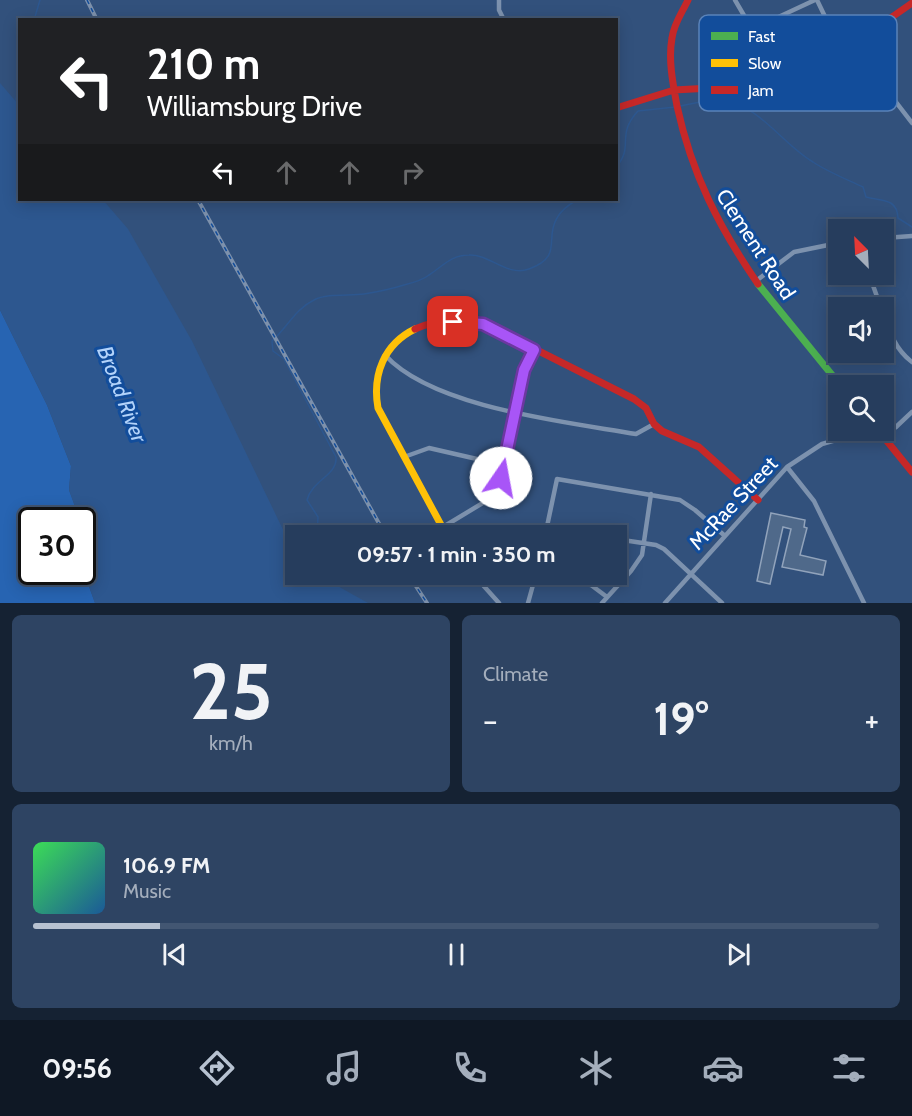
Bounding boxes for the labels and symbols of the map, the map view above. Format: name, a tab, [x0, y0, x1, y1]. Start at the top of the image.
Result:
legend	[699, 15, 897, 111]
text: Fast	[748, 27, 776, 46]
text: Slow	[748, 54, 782, 73]
text: Jam	[747, 81, 774, 100]
street label: Clement Road	[711, 184, 801, 304]
north arrow	[828, 219, 894, 285]
pin	[427, 296, 478, 347]
water label: Broad River	[91, 342, 153, 447]
position arrow	[469, 446, 533, 510]
street label: McRae Street	[684, 451, 782, 555]
speed limit sign: 30	[18, 507, 96, 585]

